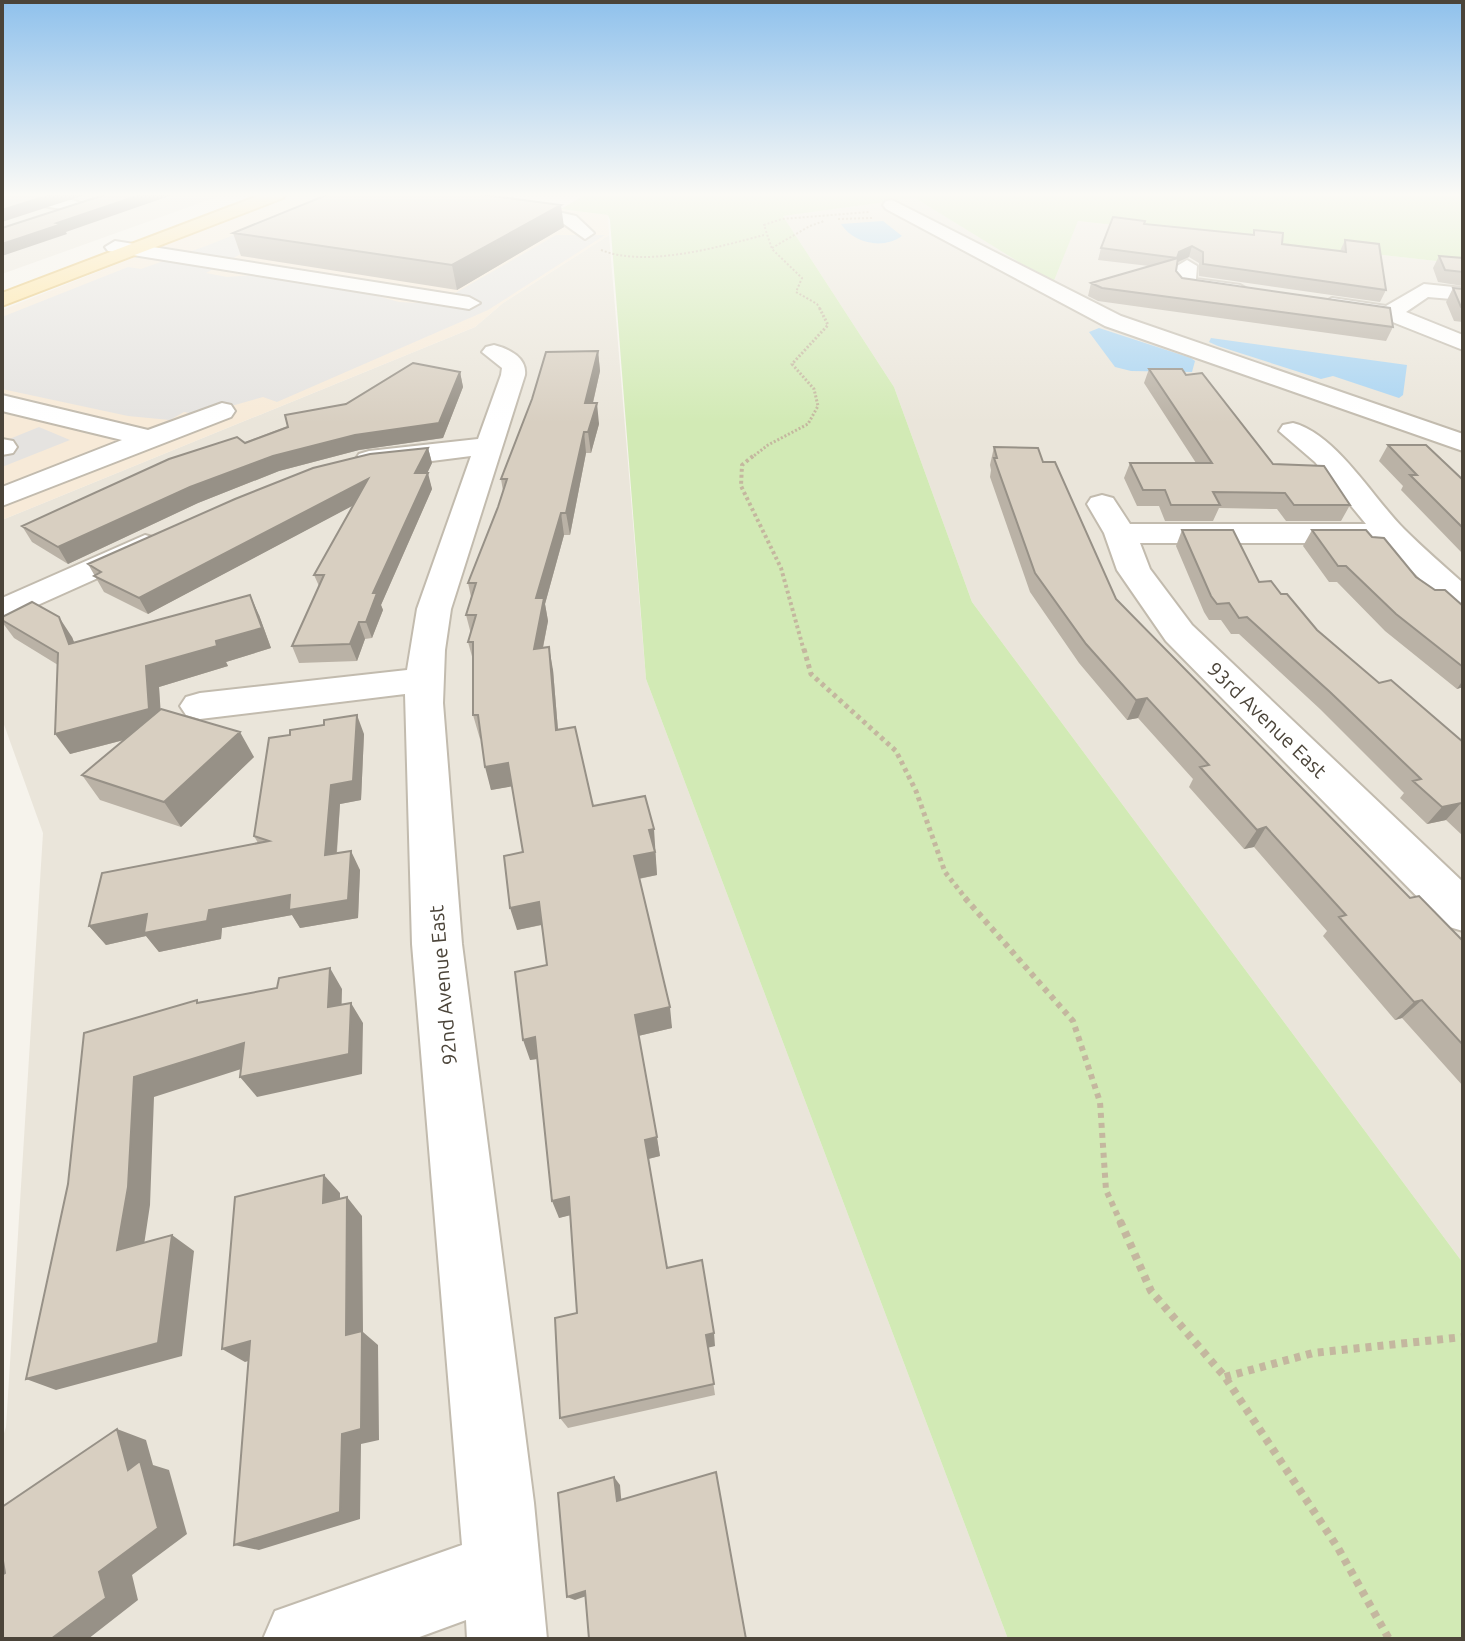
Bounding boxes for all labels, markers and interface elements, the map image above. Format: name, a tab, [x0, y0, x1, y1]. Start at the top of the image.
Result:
street label: 93rd Avenue East	[1203, 657, 1332, 782]
street label: 92nd Avenue East	[424, 904, 461, 1066]

